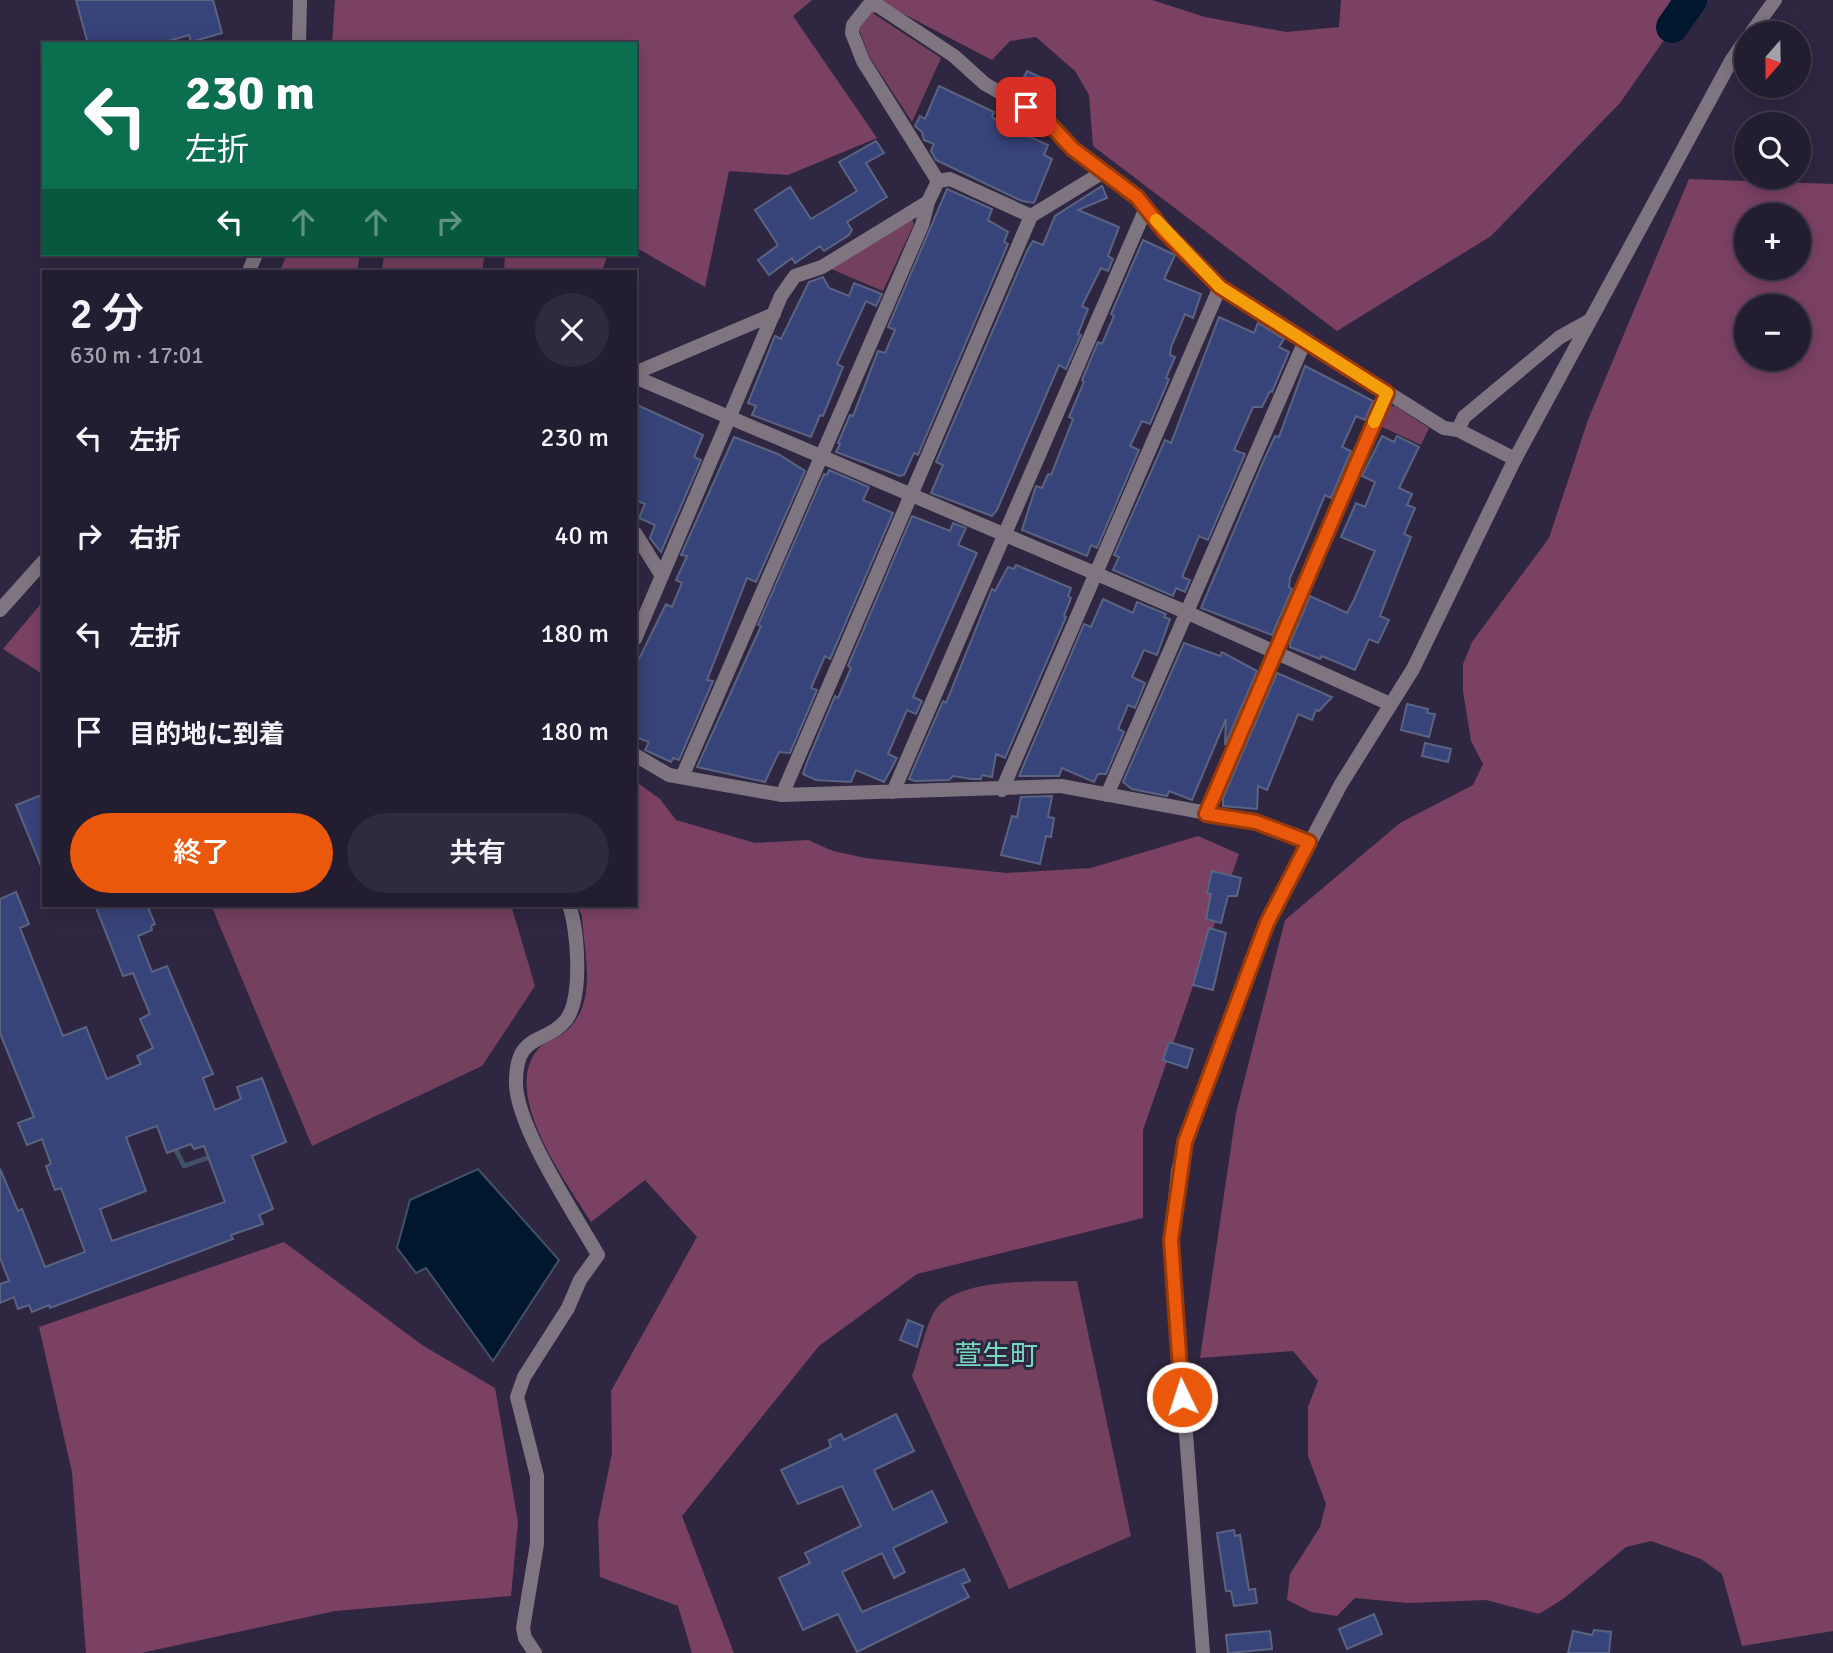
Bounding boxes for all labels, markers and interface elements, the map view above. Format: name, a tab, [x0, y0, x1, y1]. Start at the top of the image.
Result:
north arrow	[1734, 21, 1811, 98]
map controls	[1734, 21, 1811, 371]
text: 230 m	[185, 63, 315, 123]
icon: left	[70, 70, 161, 161]
pin	[996, 77, 1056, 137]
icon: arrive	[1007, 88, 1045, 126]
button: search	[1734, 112, 1811, 189]
text: 左折	[185, 130, 249, 169]
icon: left	[211, 203, 249, 241]
icon: ahead	[284, 203, 322, 241]
icon: ahead	[357, 203, 395, 241]
icon: right	[430, 203, 468, 241]
button: +	[1734, 203, 1811, 280]
text: 2 分	[70, 289, 144, 340]
button: close	[535, 293, 609, 367]
button: −	[1734, 294, 1811, 371]
text: 630 m · 17:01	[70, 341, 204, 370]
icon: left	[70, 419, 108, 457]
text: 230 m	[540, 422, 609, 454]
text: 左折	[129, 425, 181, 457]
icon: right	[70, 517, 108, 555]
text: 40 m	[554, 520, 609, 552]
text: 右折	[129, 523, 181, 555]
icon: left	[70, 615, 108, 653]
text: 180 m	[540, 618, 609, 650]
text: 左折	[129, 621, 181, 653]
icon: arrive	[70, 713, 108, 751]
text: 180 m	[540, 716, 609, 748]
text: 目的地に到着	[129, 719, 285, 751]
button: 終了	[70, 813, 333, 893]
button: 共有	[347, 813, 609, 893]
district label: 萱生町	[954, 1339, 1038, 1373]
position arrow	[1145, 1360, 1219, 1434]

